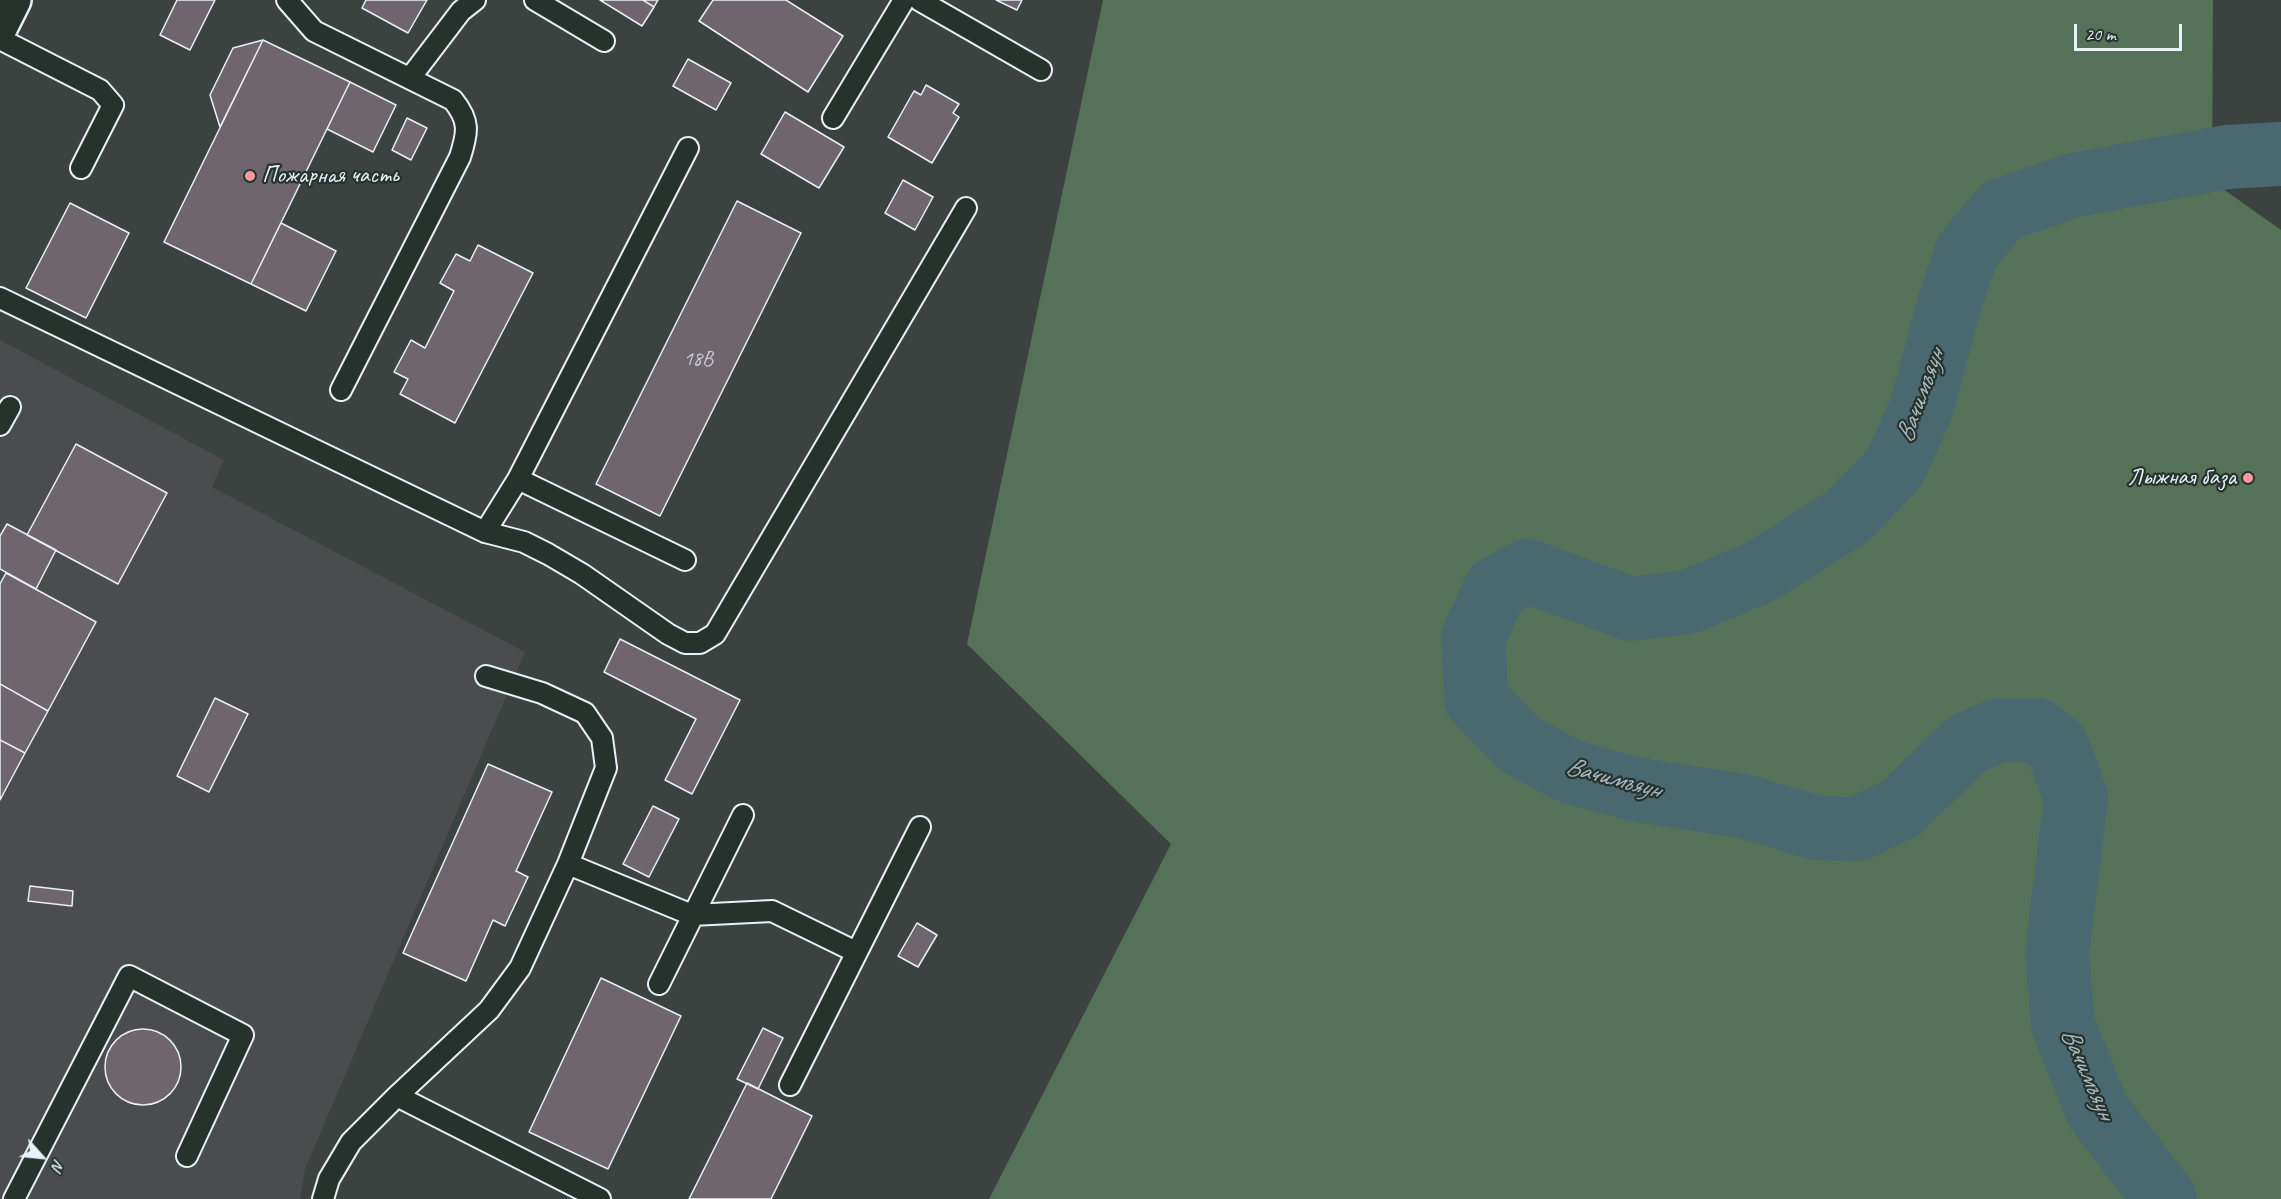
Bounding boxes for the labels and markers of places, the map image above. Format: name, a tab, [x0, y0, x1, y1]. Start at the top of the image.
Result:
place label: Пожарная часть	[262, 162, 399, 190]
marker: Пожарная часть	[243, 169, 257, 183]
place label: Лыжная база	[2128, 464, 2236, 492]
marker: Лыжная база	[2241, 471, 2255, 485]

